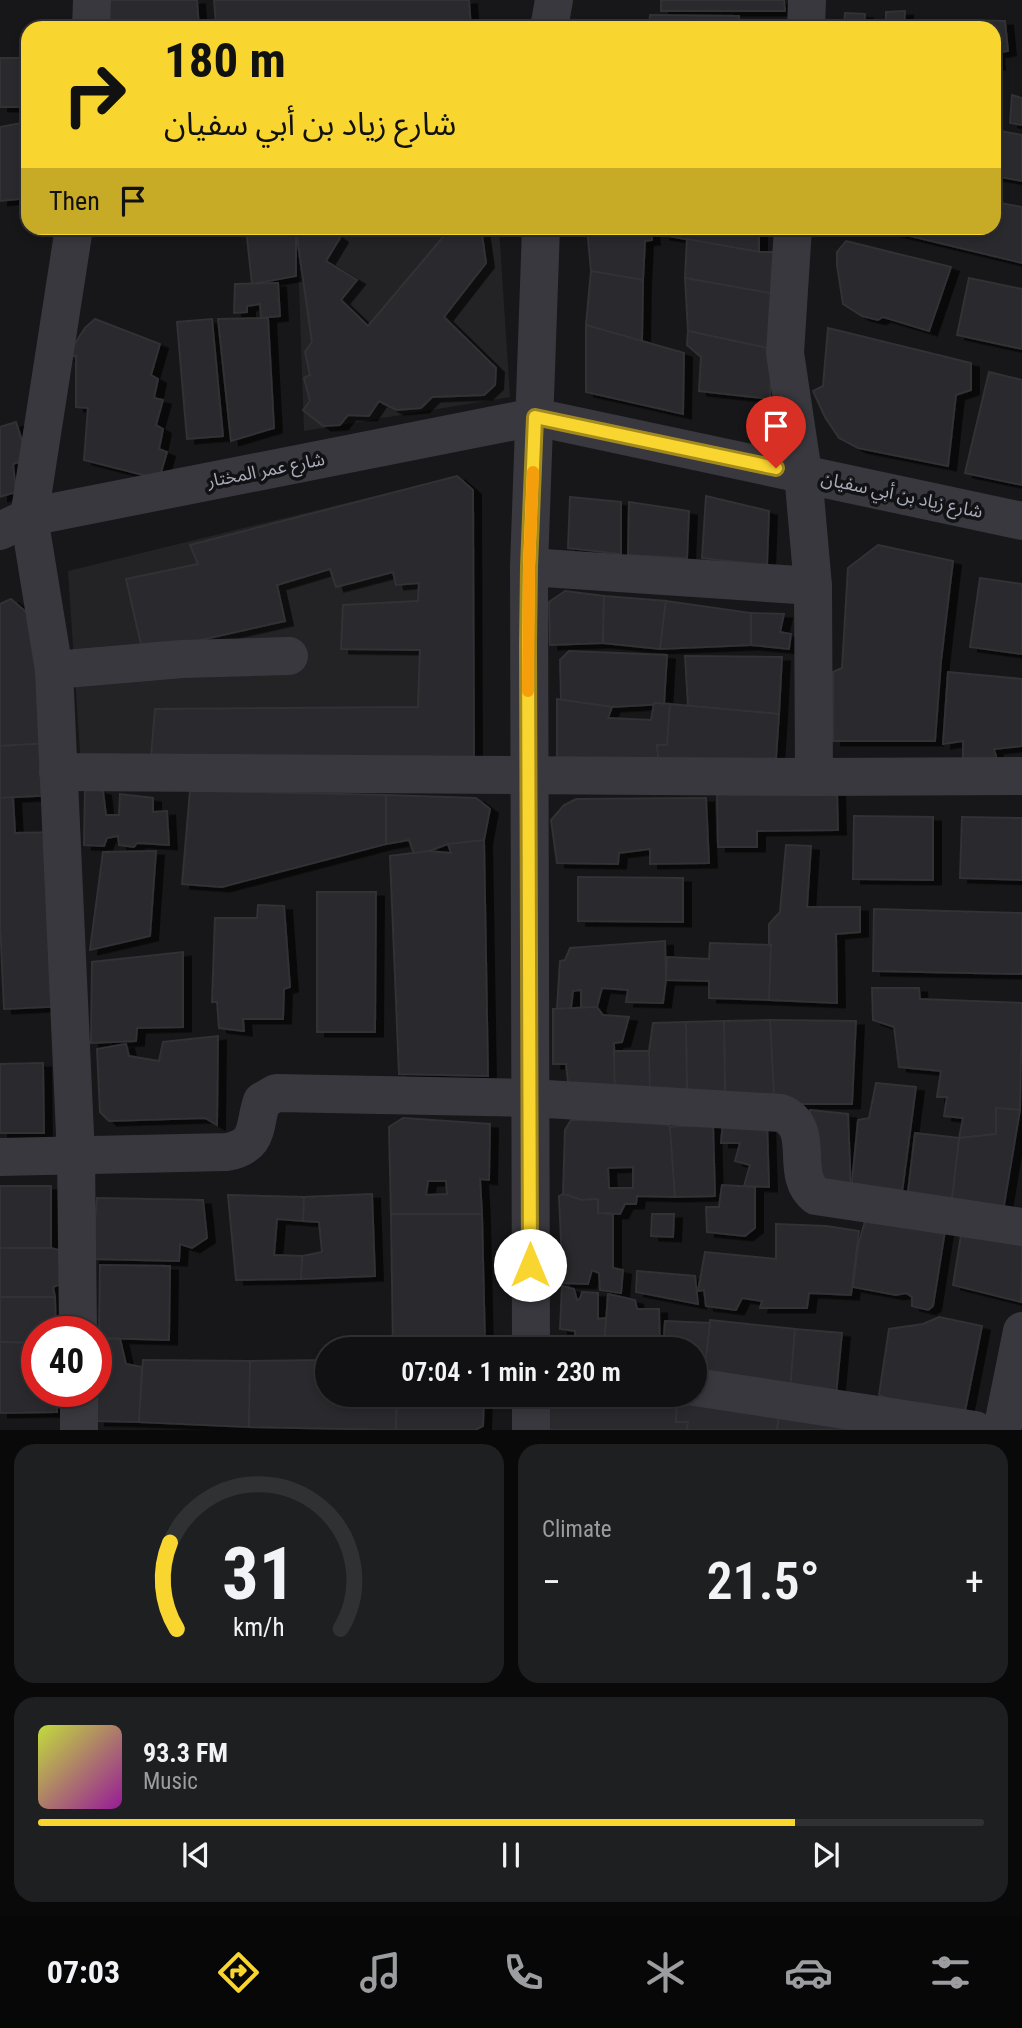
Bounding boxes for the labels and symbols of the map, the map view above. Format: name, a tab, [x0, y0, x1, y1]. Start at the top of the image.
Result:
pin	[746, 396, 806, 468]
street label: شارع عمر المختار	[204, 448, 327, 495]
street label: شارع زياد بن أبي سفيان	[819, 467, 985, 526]
position arrow	[493, 1228, 567, 1302]
speed limit sign: 40	[21, 1316, 112, 1407]

